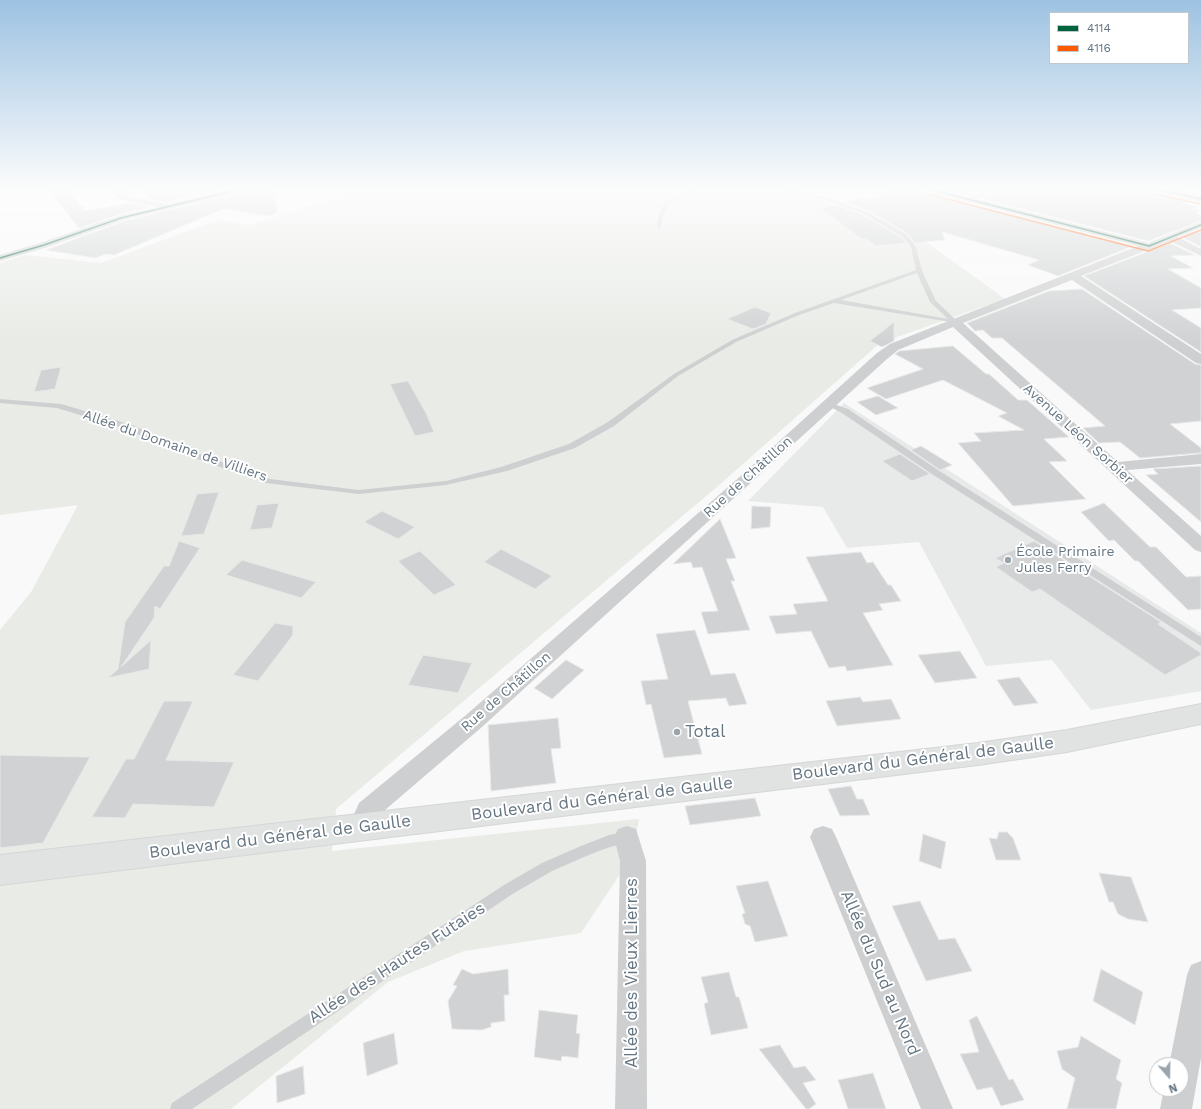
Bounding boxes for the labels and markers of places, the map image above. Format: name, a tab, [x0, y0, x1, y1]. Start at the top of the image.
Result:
place label: École Primaire Jules Ferry	[1016, 544, 1115, 576]
marker: École Primaire Jules Ferry	[1003, 555, 1013, 565]
place label: Total	[685, 722, 725, 742]
marker: Total	[672, 727, 682, 737]

